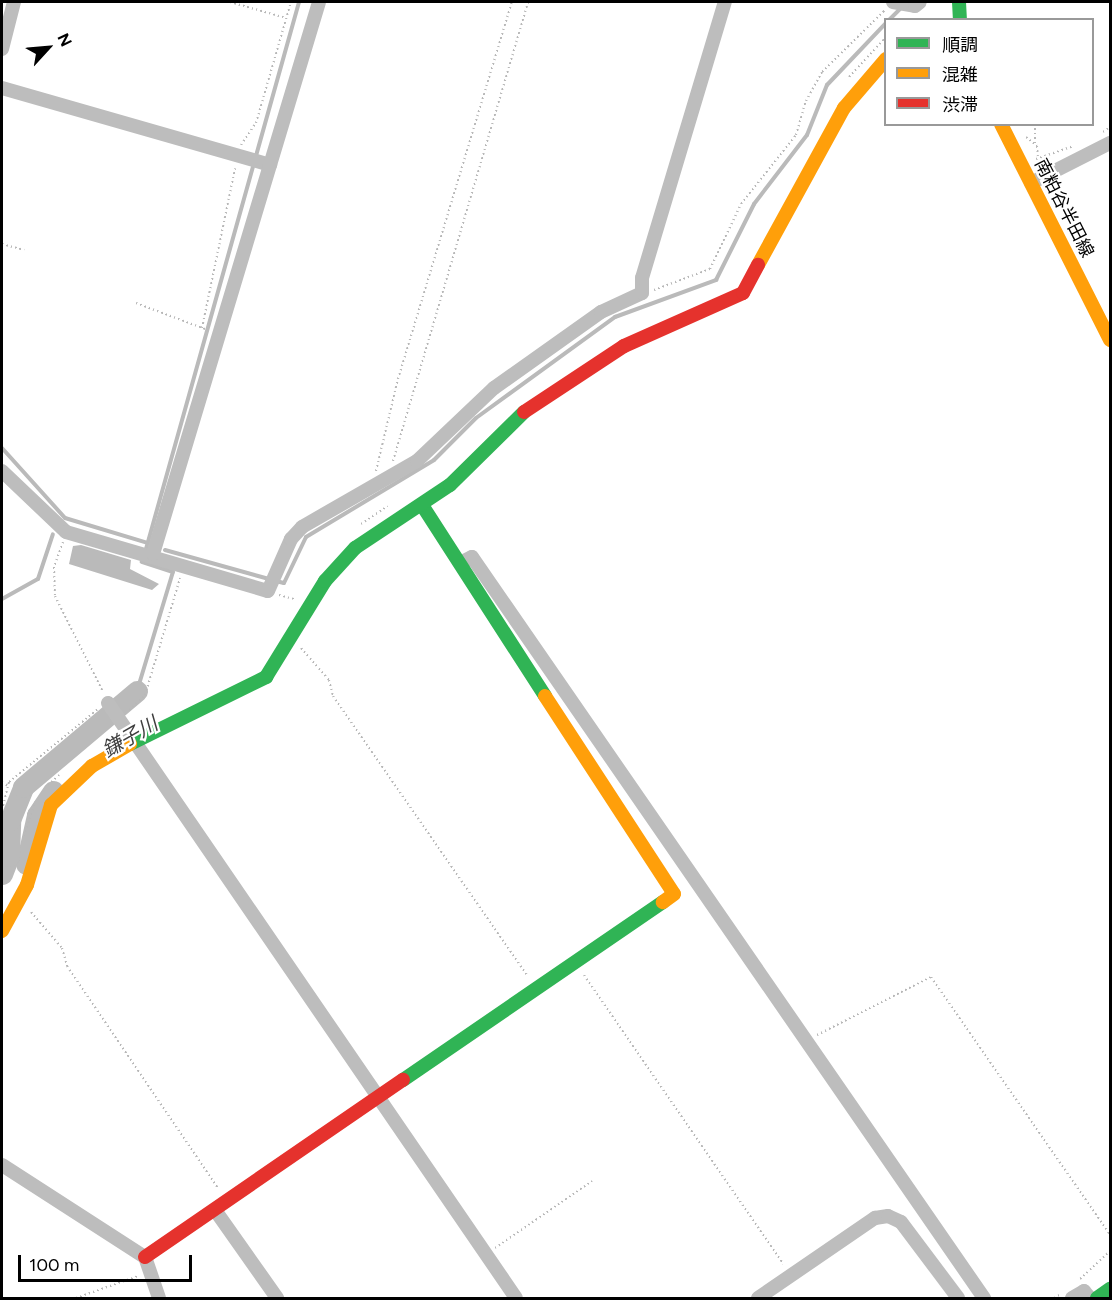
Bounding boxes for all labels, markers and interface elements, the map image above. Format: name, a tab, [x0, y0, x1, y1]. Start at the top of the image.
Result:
north arrow	[18, 18, 78, 78]
legend	[884, 18, 1094, 126]
text: N	[53, 30, 76, 50]
text: 順調	[942, 34, 978, 56]
text: 混雑	[942, 64, 978, 86]
text: 渋滞	[942, 94, 978, 116]
street label: 南粕谷半田線	[1030, 155, 1098, 261]
water label: 鎌子川	[98, 712, 162, 762]
scale bar	[21, 1243, 195, 1281]
text: 100 m	[29, 1254, 79, 1276]

